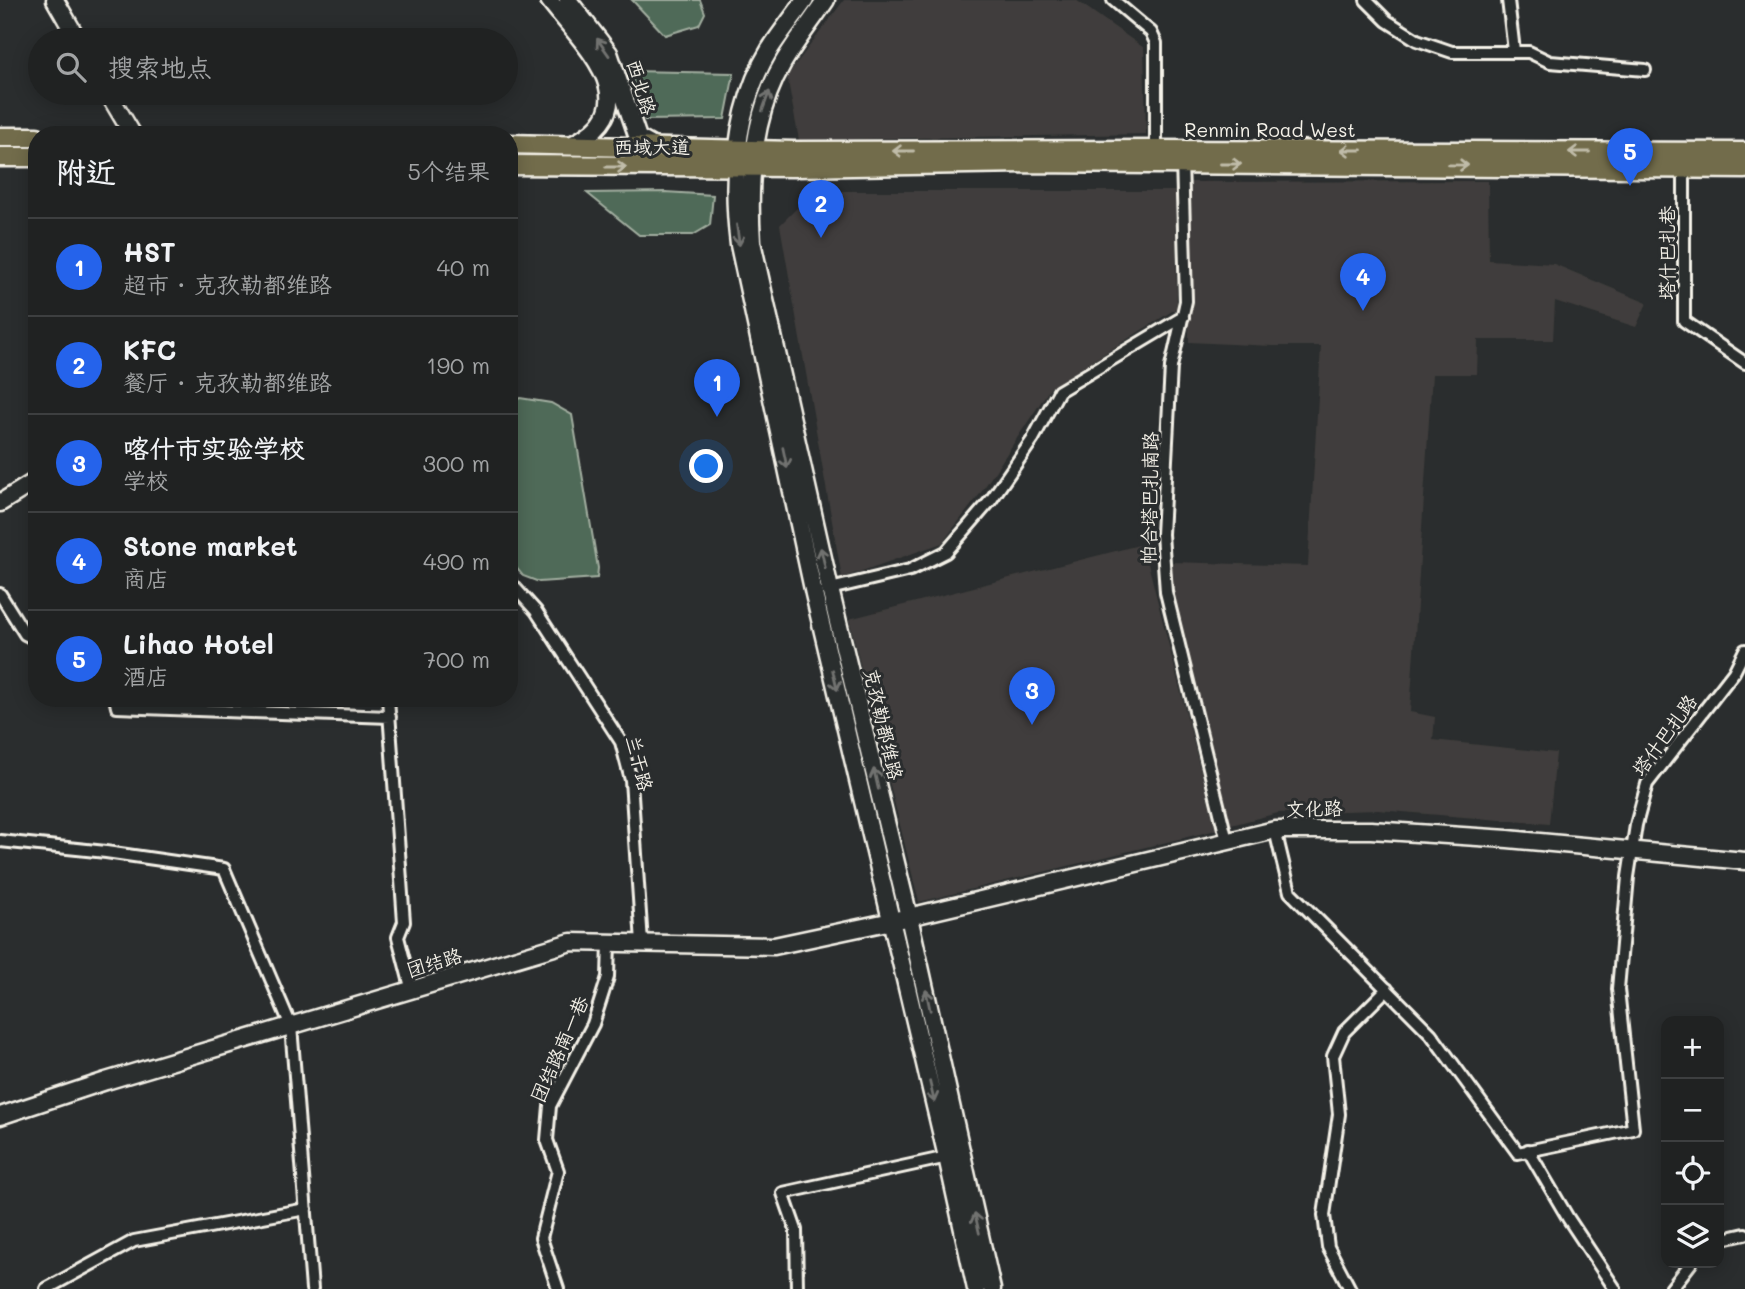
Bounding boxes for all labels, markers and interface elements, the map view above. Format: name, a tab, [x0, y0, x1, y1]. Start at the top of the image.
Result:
search box	[28, 28, 518, 105]
one-way arrow	[596, 37, 611, 56]
icon: search	[52, 48, 90, 86]
text: 搜索地点	[108, 50, 212, 84]
street label: 西北路	[622, 56, 662, 118]
one-way arrow	[761, 90, 773, 112]
street label: Renmin Road West	[1184, 117, 1356, 142]
pin: 5	[1607, 128, 1653, 186]
street label: 西域大道	[614, 134, 690, 159]
one-way arrow	[892, 144, 915, 158]
one-way arrow	[1340, 144, 1363, 157]
one-way arrow	[1568, 145, 1591, 159]
text: 附近	[56, 151, 116, 191]
text: 5个结果	[408, 156, 490, 186]
one-way arrow	[1219, 157, 1242, 171]
one-way arrow	[1446, 159, 1469, 172]
one-way arrow	[605, 160, 628, 174]
pin: 2	[798, 180, 844, 238]
street label: 塔什巴扎巷	[1654, 205, 1679, 301]
one-way arrow	[732, 223, 745, 246]
text: HST	[123, 235, 176, 269]
text: 1	[74, 252, 84, 282]
text: 40 m	[437, 252, 490, 282]
pin: 4	[1340, 253, 1386, 311]
text: 超市 · 克孜勒都维路	[123, 269, 332, 299]
text: KFC	[123, 333, 176, 367]
text: 2	[73, 350, 85, 380]
text: 190 m	[426, 350, 490, 380]
pin: 1	[694, 359, 740, 417]
text: 餐厅 · 克孜勒都维路	[123, 367, 332, 397]
text: 喀什市实验学校	[123, 431, 305, 465]
street label: 帕合塔巴扎南路	[1135, 431, 1163, 565]
one-way arrow	[779, 446, 792, 469]
text: 3	[72, 448, 86, 478]
text: 300 m	[422, 448, 490, 478]
your location	[689, 449, 723, 483]
text: 学校	[123, 465, 169, 495]
text: Stone market	[123, 529, 298, 563]
text: 4	[72, 546, 86, 576]
text: 490 m	[423, 546, 490, 576]
one-way arrow	[816, 547, 830, 570]
text: 商店	[123, 563, 169, 593]
text: Lihao Hotel	[123, 627, 274, 661]
text: 5	[72, 644, 86, 674]
text: 700 m	[423, 644, 490, 674]
text: 酒店	[123, 661, 169, 691]
street label: 克孜勒都维路	[859, 666, 909, 782]
pin: 3	[1009, 667, 1055, 725]
one-way arrow	[829, 668, 842, 691]
street label: 塔什巴扎路	[1626, 689, 1702, 781]
street label: 兰干路	[621, 732, 659, 794]
one-way arrow	[869, 768, 882, 791]
street label: 文化路	[1285, 795, 1343, 821]
street label: 团结路	[403, 942, 465, 982]
one-way arrow	[920, 989, 934, 1012]
street label: 团结路南一巷	[524, 992, 594, 1106]
map controls	[1661, 1016, 1724, 1268]
button: +	[1661, 1016, 1724, 1079]
button: −	[1661, 1079, 1724, 1142]
one-way arrow	[926, 1080, 939, 1103]
button: locate	[1661, 1142, 1724, 1205]
button: layers	[1661, 1205, 1724, 1268]
one-way arrow	[970, 1212, 983, 1234]

